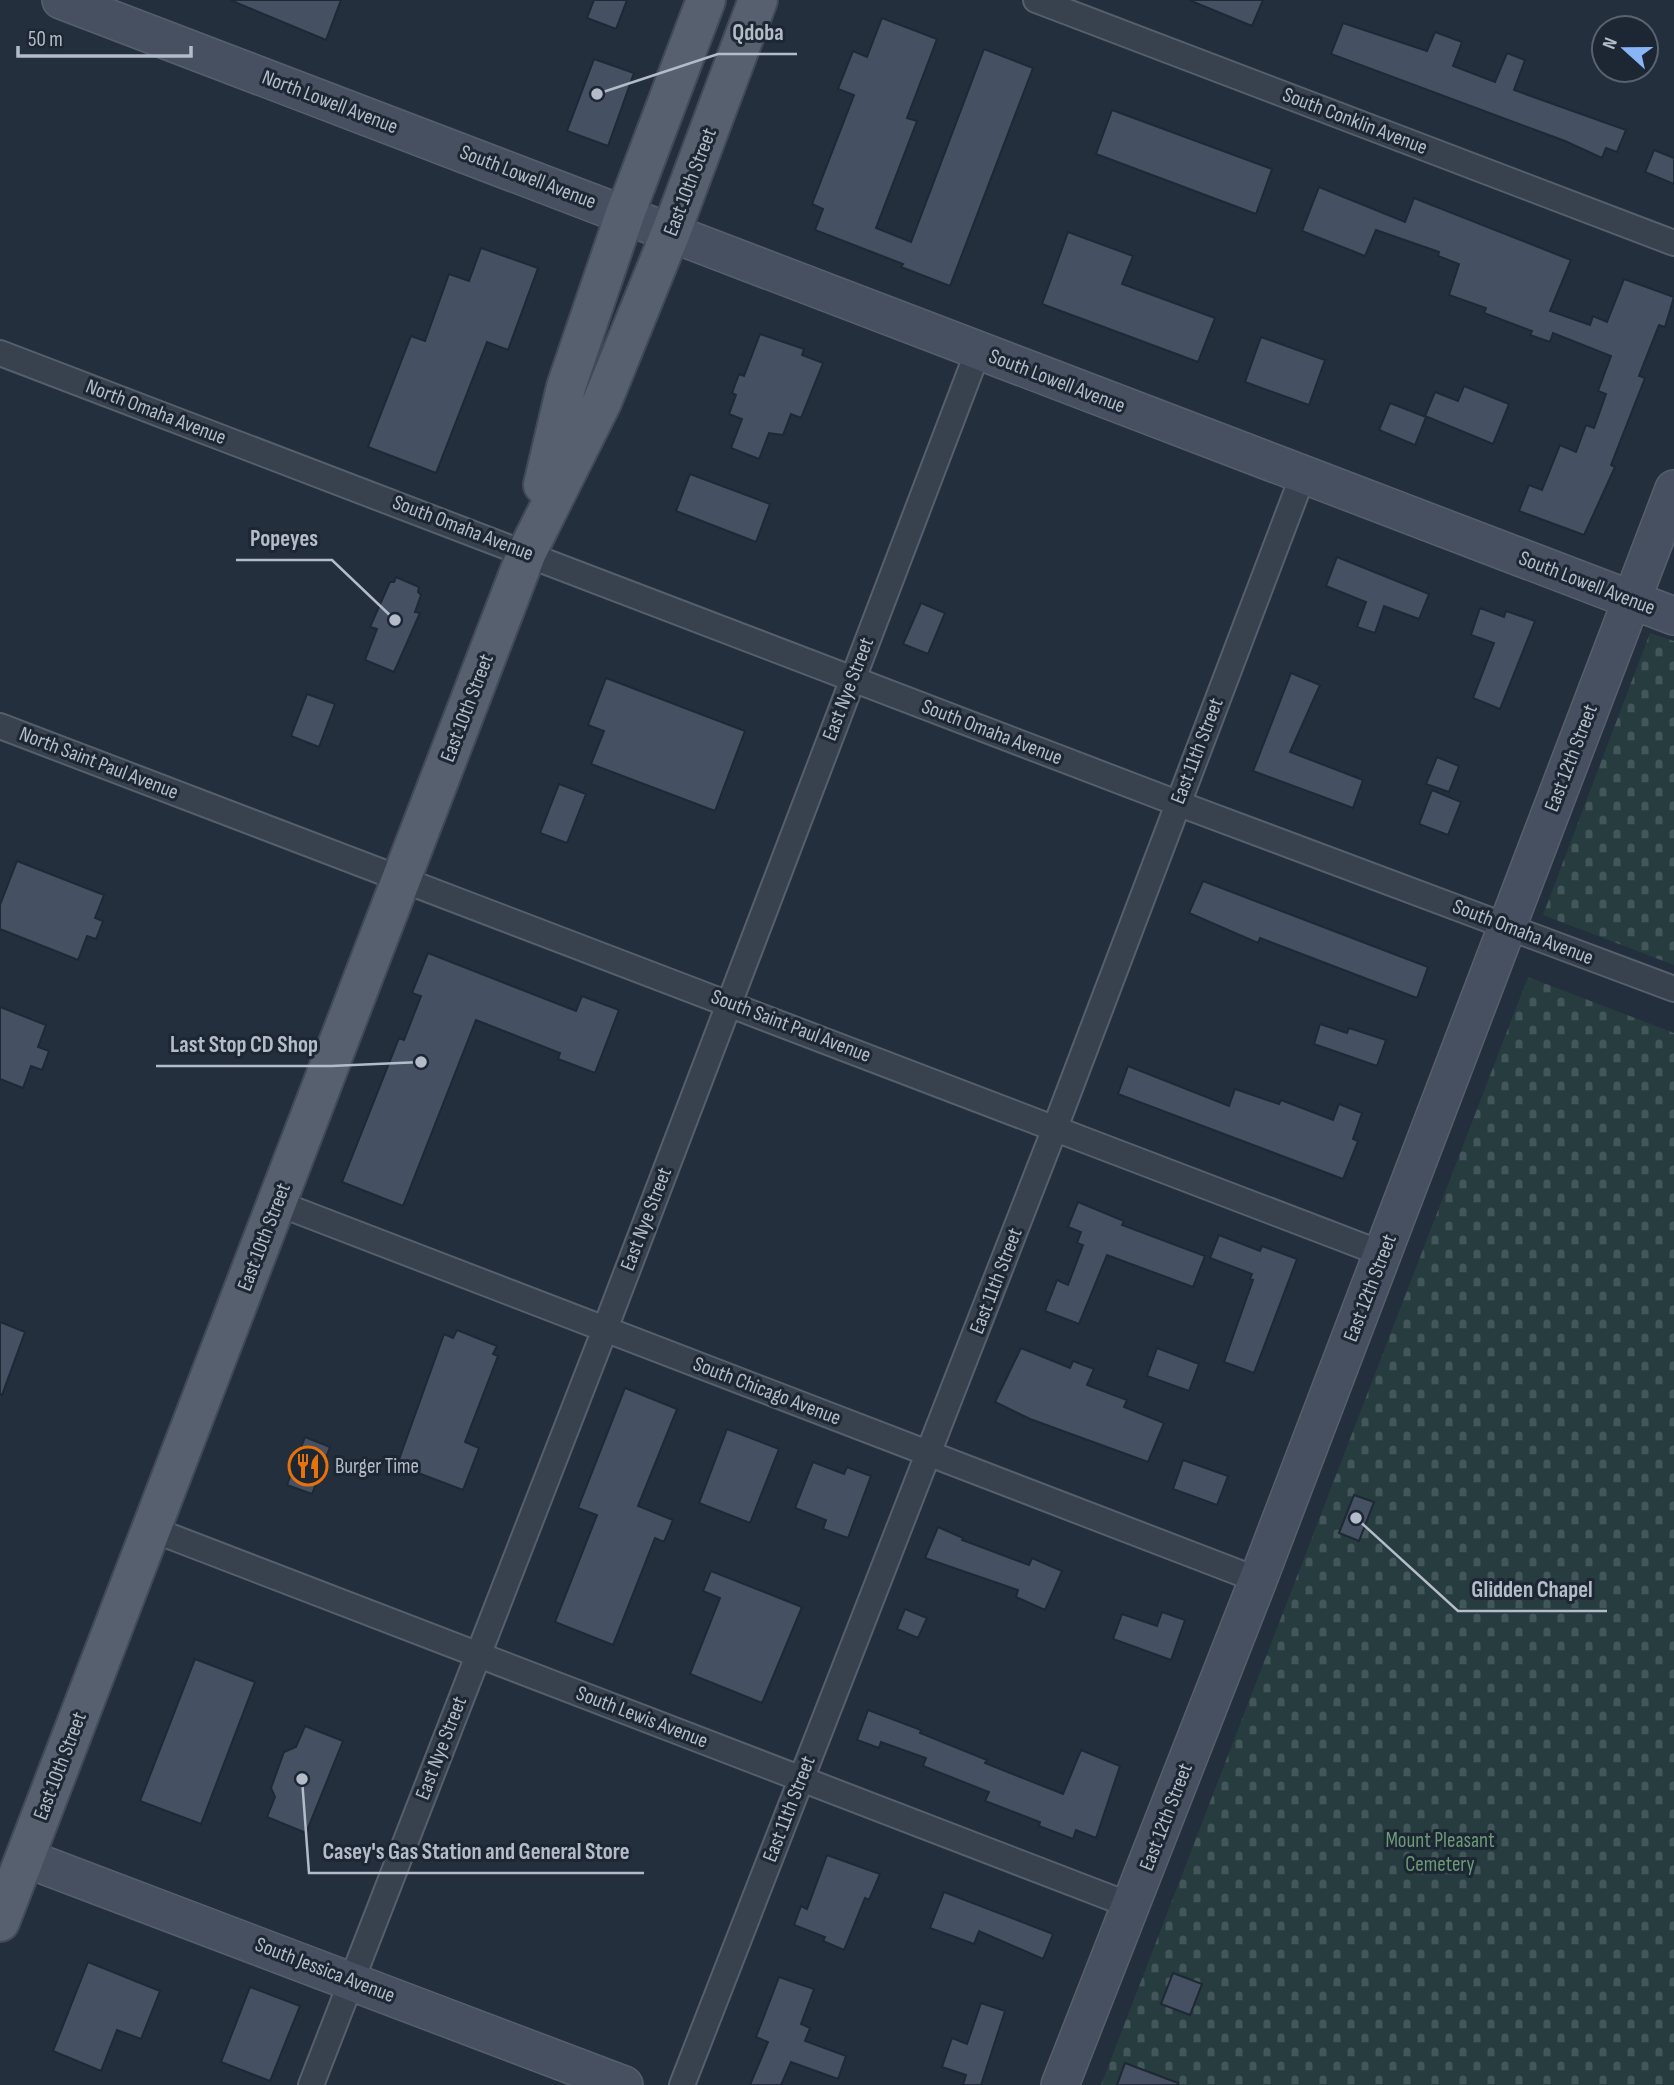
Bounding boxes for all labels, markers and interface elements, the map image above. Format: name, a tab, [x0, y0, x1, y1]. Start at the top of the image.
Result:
callout: Qdoba	[718, 10, 797, 54]
scale bar	[18, 14, 191, 58]
north arrow	[1590, 14, 1660, 84]
text: Qdoba	[732, 19, 784, 47]
text: 50 m	[28, 27, 63, 52]
text: N	[1598, 35, 1623, 52]
street label: North Lowell Avenue	[259, 65, 401, 139]
street label: South Conklin Avenue	[1279, 82, 1431, 160]
street label: East 10th Street	[658, 125, 722, 239]
street label: South Lowell Avenue	[456, 140, 600, 214]
street label: South Lowell Avenue	[985, 344, 1129, 418]
street label: North Omaha Avenue	[82, 374, 230, 450]
street label: South Omaha Avenue	[389, 490, 537, 566]
callout: Popeyes	[236, 516, 332, 560]
text: Popeyes	[250, 525, 318, 553]
street label: South Lowell Avenue	[1515, 546, 1659, 620]
street label: East Nye Street	[817, 634, 879, 744]
street label: East 10th Street	[435, 651, 499, 765]
street label: South Omaha Avenue	[918, 694, 1066, 770]
street label: East 11th Street	[1165, 695, 1229, 807]
street label: East 12th Street	[1539, 701, 1603, 815]
street label: North Saint Paul Avenue	[16, 721, 182, 805]
street label: South Omaha Avenue	[1449, 894, 1597, 970]
street label: South Saint Paul Avenue	[708, 984, 874, 1068]
callout: Last Stop CD Shop	[156, 1022, 331, 1066]
text: Last Stop CD Shop	[170, 1031, 318, 1059]
street label: East Nye Street	[615, 1164, 677, 1274]
street label: East 10th Street	[232, 1180, 296, 1294]
street label: East 11th Street	[964, 1225, 1028, 1337]
street label: East 12th Street	[1338, 1231, 1402, 1345]
street label: South Chicago Avenue	[690, 1351, 844, 1431]
restaurant icon: Burger Time	[287, 1445, 329, 1487]
place label: Burger Time	[335, 1454, 419, 1479]
callout: Glidden Chapel	[1458, 1567, 1607, 1611]
text: Glidden Chapel	[1471, 1576, 1593, 1604]
street label: South Lewis Avenue	[573, 1680, 711, 1754]
street label: East Nye Street	[410, 1693, 472, 1803]
street label: East 10th Street	[28, 1709, 92, 1823]
street label: East 11th Street	[757, 1753, 821, 1865]
street label: East 12th Street	[1134, 1760, 1198, 1874]
park label: Mount Pleasant Cemetery	[1385, 1828, 1495, 1877]
callout: Casey's Gas Station and General Store	[309, 1829, 644, 1873]
text: Casey's Gas Station and General Store	[322, 1838, 630, 1866]
street label: South Jessica Avenue	[252, 1932, 398, 2008]

